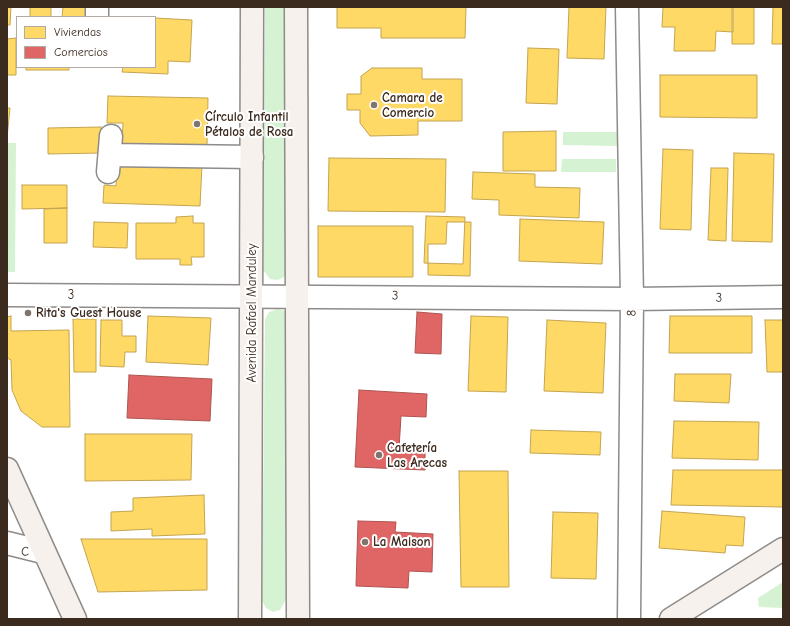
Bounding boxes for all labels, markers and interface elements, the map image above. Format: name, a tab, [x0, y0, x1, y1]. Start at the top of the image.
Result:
legend	[16, 16, 156, 68]
text: Viviendas	[54, 25, 101, 39]
text: Comercios	[54, 45, 108, 59]
place label: Camara de Comercio	[382, 90, 443, 121]
marker: Camara de Comercio	[369, 100, 379, 110]
place label: Círculo Infantil Pétalos de Rosa	[205, 109, 293, 140]
marker: Círculo Infantil Pétalos de Rosa	[192, 119, 202, 129]
street label: Avenida Rafael Manduley	[244, 244, 260, 382]
street label: 3	[68, 287, 74, 303]
street label: 3	[392, 288, 398, 304]
street label: 3	[716, 290, 722, 306]
place label: Rita's Guest House	[36, 305, 141, 321]
marker: Rita's Guest House	[23, 308, 33, 318]
street label: 8	[624, 310, 640, 316]
place label: Cafetería Las Arecas	[387, 440, 447, 471]
marker: Cafetería Las Arecas	[374, 450, 384, 460]
place label: La Maison	[373, 534, 430, 550]
marker: La Maison	[360, 537, 370, 547]
street label: C	[21, 544, 29, 560]

